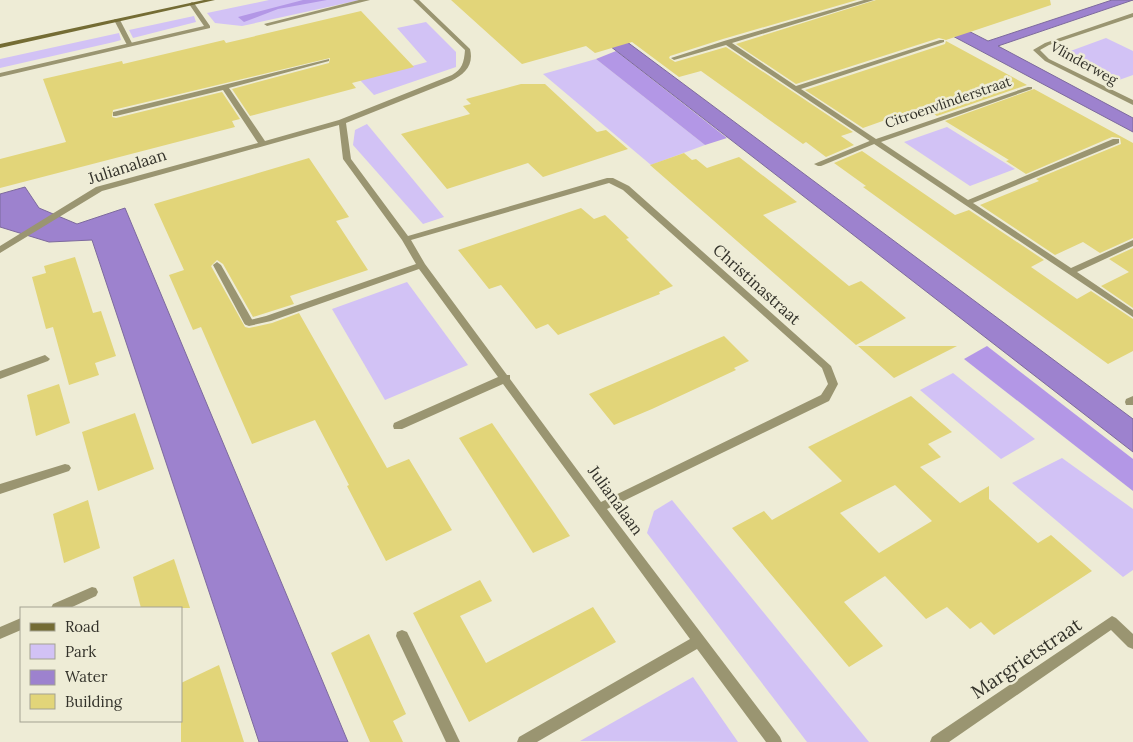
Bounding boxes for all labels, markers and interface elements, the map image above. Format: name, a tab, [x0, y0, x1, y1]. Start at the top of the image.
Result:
street label: Vlinderweg	[1046, 37, 1121, 89]
street label: Citroenvlinderstraat	[882, 72, 1014, 132]
street label: Julianalaan	[84, 144, 169, 188]
street label: Christinastraat	[709, 239, 806, 329]
street label: Julianalaan	[583, 460, 648, 539]
legend	[20, 607, 182, 722]
street label: Margrietstraat	[966, 612, 1086, 704]
text: Road	[65, 617, 100, 636]
text: Park	[65, 642, 96, 661]
text: Water	[65, 667, 108, 686]
text: Building	[65, 692, 123, 711]

